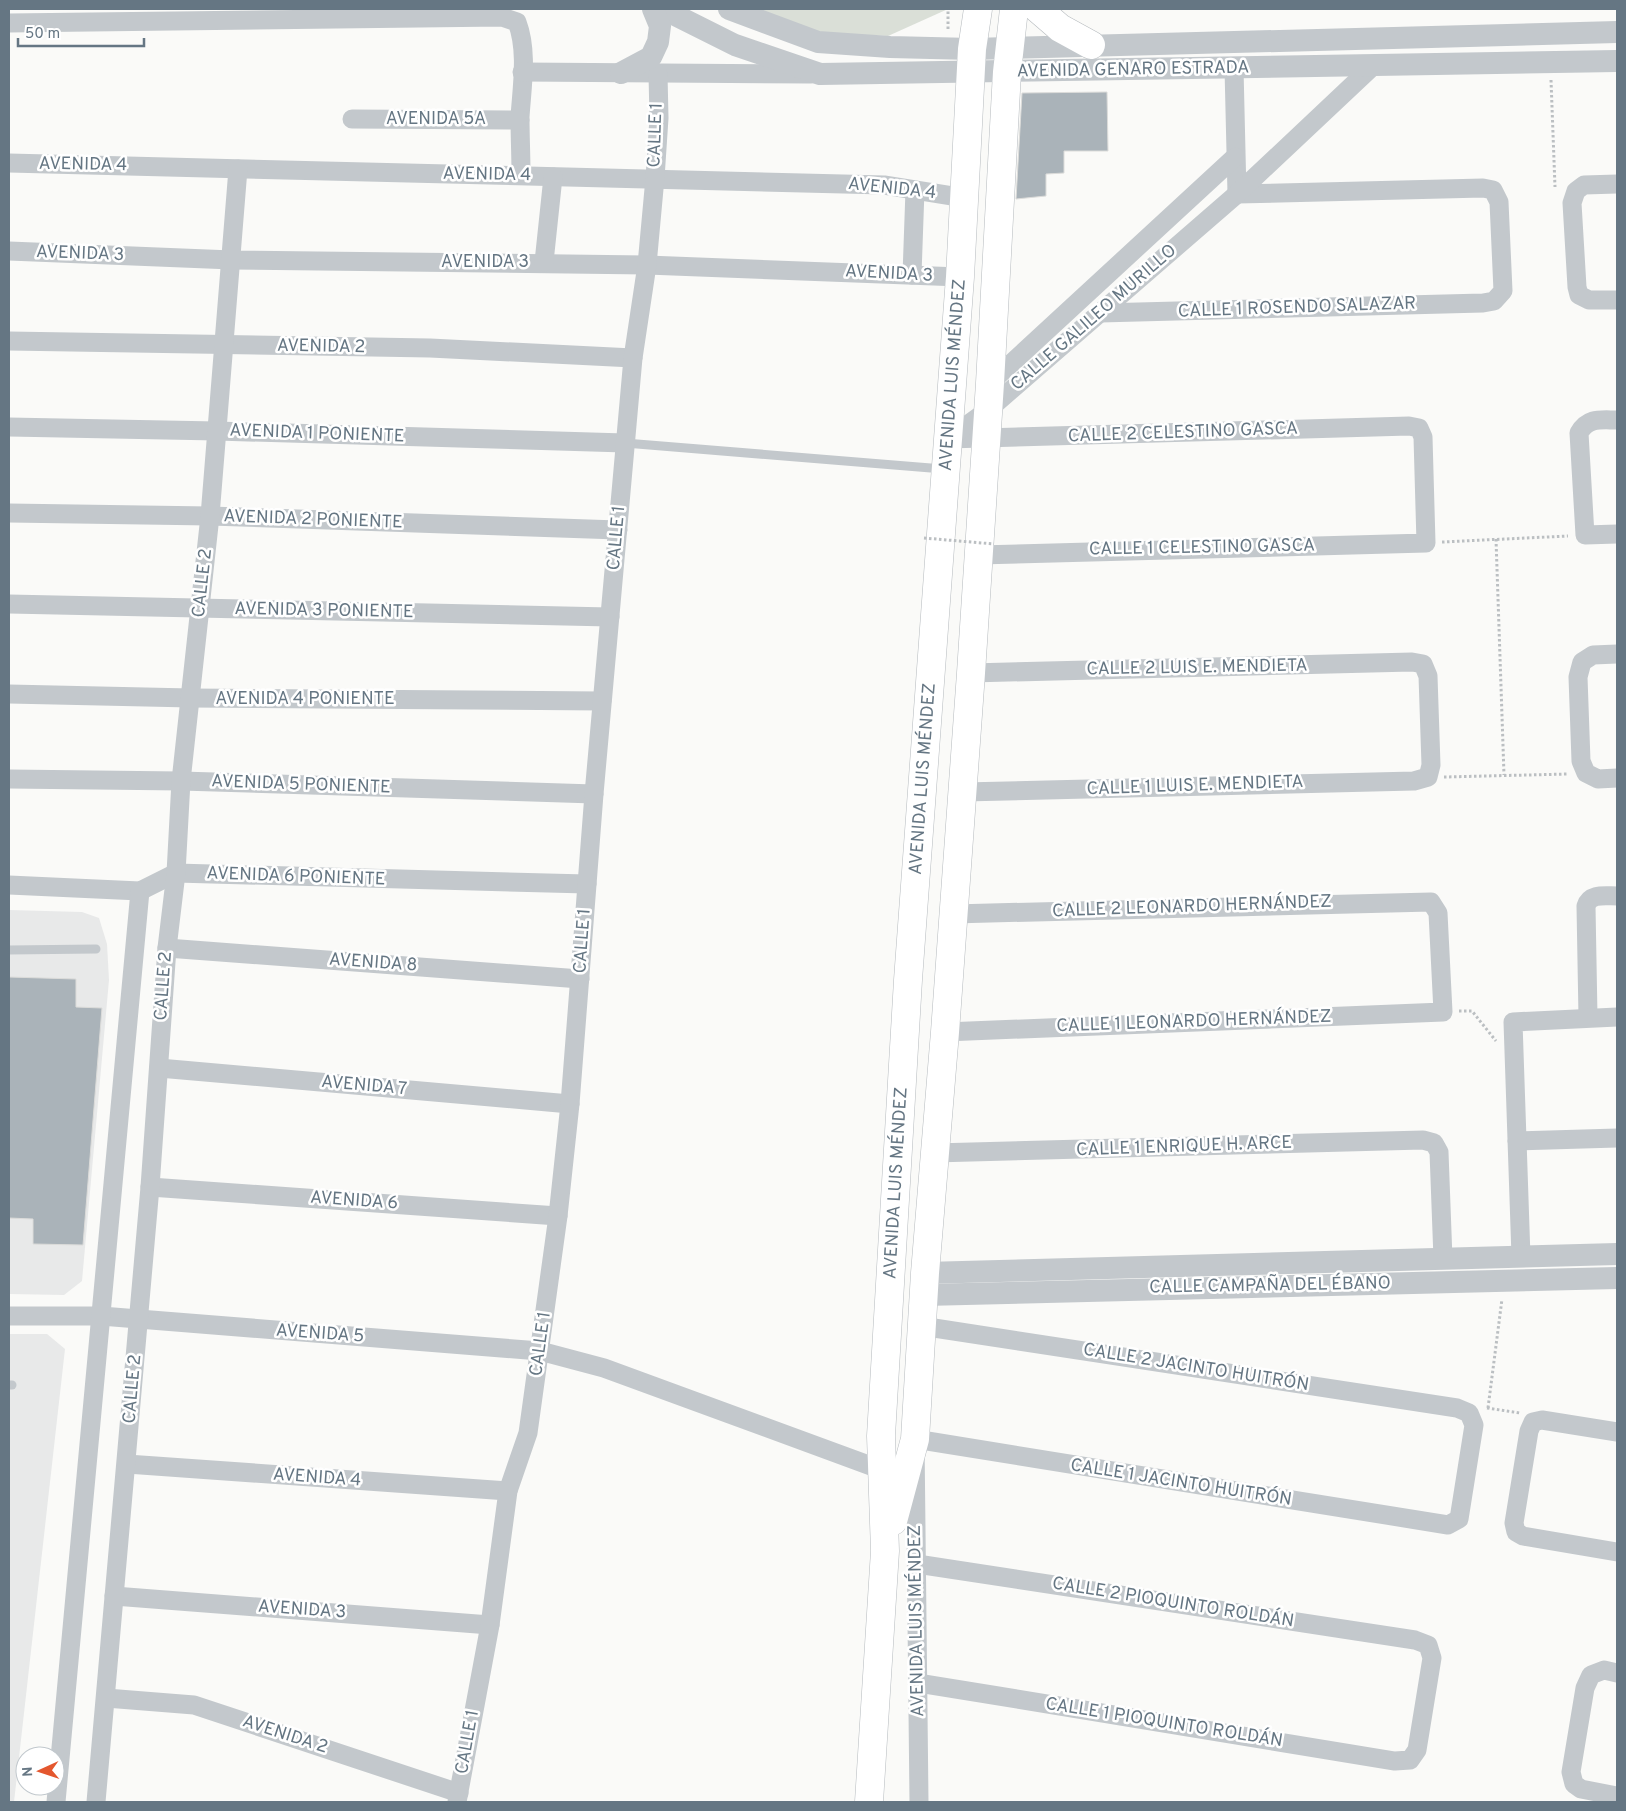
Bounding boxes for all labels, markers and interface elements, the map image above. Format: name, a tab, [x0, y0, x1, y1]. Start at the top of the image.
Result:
scale bar	[18, 15, 144, 47]
text: 50 m	[25, 25, 60, 44]
street label: AVENIDA GENARO ESTRADA	[1016, 56, 1250, 84]
street label: CALLE 1	[643, 102, 669, 168]
street label: AVENIDA 5A	[386, 108, 486, 131]
street label: AVENIDA 4	[38, 153, 128, 177]
street label: AVENIDA 4	[442, 163, 532, 187]
street label: AVENIDA 4	[847, 173, 937, 205]
street label: CALLE GALILEO MURILLO	[1006, 240, 1182, 396]
street label: AVENIDA 3	[35, 241, 125, 267]
street label: AVENIDA 3	[441, 251, 529, 274]
street label: AVENIDA 3	[844, 260, 934, 288]
street label: AVENIDA LUIS MÉNDEZ	[934, 278, 971, 472]
street label: CALLE 1 ROSENDO SALAZAR	[1177, 292, 1417, 324]
street label: AVENIDA 2	[277, 335, 365, 359]
street label: CALLE 2 CELESTINO GASCA	[1067, 417, 1299, 449]
street label: AVENIDA 1 PONIENTE	[229, 419, 405, 449]
street label: AVENIDA 2 PONIENTE	[223, 505, 403, 535]
street label: CALLE 1	[603, 505, 631, 571]
street label: CALLE 1 CELESTINO GASCA	[1089, 535, 1315, 561]
street label: CALLE 2	[188, 547, 218, 619]
street label: AVENIDA 3 PONIENTE	[234, 598, 414, 624]
street label: CALLE 2 LUIS E. MENDIETA	[1086, 655, 1308, 681]
street label: AVENIDA LUIS MÉNDEZ	[904, 682, 941, 876]
street label: AVENIDA 4 PONIENTE	[215, 688, 395, 711]
street label: AVENIDA 5 PONIENTE	[211, 770, 391, 800]
street label: CALLE 1 LUIS E. MENDIETA	[1086, 771, 1304, 801]
street label: AVENIDA 6 PONIENTE	[206, 862, 386, 892]
street label: CALLE 2 LEONARDO HERNÁNDEZ	[1052, 889, 1332, 923]
street label: CALLE 1	[569, 908, 597, 974]
street label: AVENIDA 8	[328, 948, 418, 978]
street label: CALLE 2	[150, 951, 178, 1021]
street label: CALLE 1 LEONARDO HERNÁNDEZ	[1056, 1004, 1332, 1038]
street label: AVENIDA 7	[320, 1071, 408, 1101]
street label: AVENIDA LUIS MÉNDEZ	[879, 1086, 913, 1280]
street label: CALLE 1 ENRIQUE H. ARCE	[1076, 1132, 1292, 1162]
street label: AVENIDA 6	[309, 1186, 399, 1216]
street label: CALLE CAMPAÑA DEL ÉBANO	[1149, 1270, 1391, 1300]
street label: CALLE 1	[525, 1310, 557, 1378]
street label: AVENIDA 5	[275, 1319, 365, 1349]
street label: CALLE 2 JACINTO HUITRÓN	[1081, 1337, 1311, 1397]
street label: CALLE 2	[119, 1353, 147, 1425]
street label: CALLE 1 JACINTO HUITRÓN	[1069, 1452, 1294, 1512]
street label: AVENIDA 4	[272, 1463, 362, 1493]
street label: AVENIDA LUIS MÉNDEZ	[902, 1525, 930, 1717]
street label: CALLE 2 PIOQUINTO ROLDÁN	[1050, 1571, 1296, 1633]
street label: AVENIDA 3	[257, 1595, 347, 1625]
street label: CALLE 1 PIOQUINTO ROLDÁN	[1044, 1691, 1285, 1753]
street label: CALLE 1	[451, 1708, 485, 1776]
street label: AVENIDA 2	[239, 1710, 331, 1760]
north arrow	[15, 1746, 65, 1796]
text: N	[20, 1766, 37, 1777]

